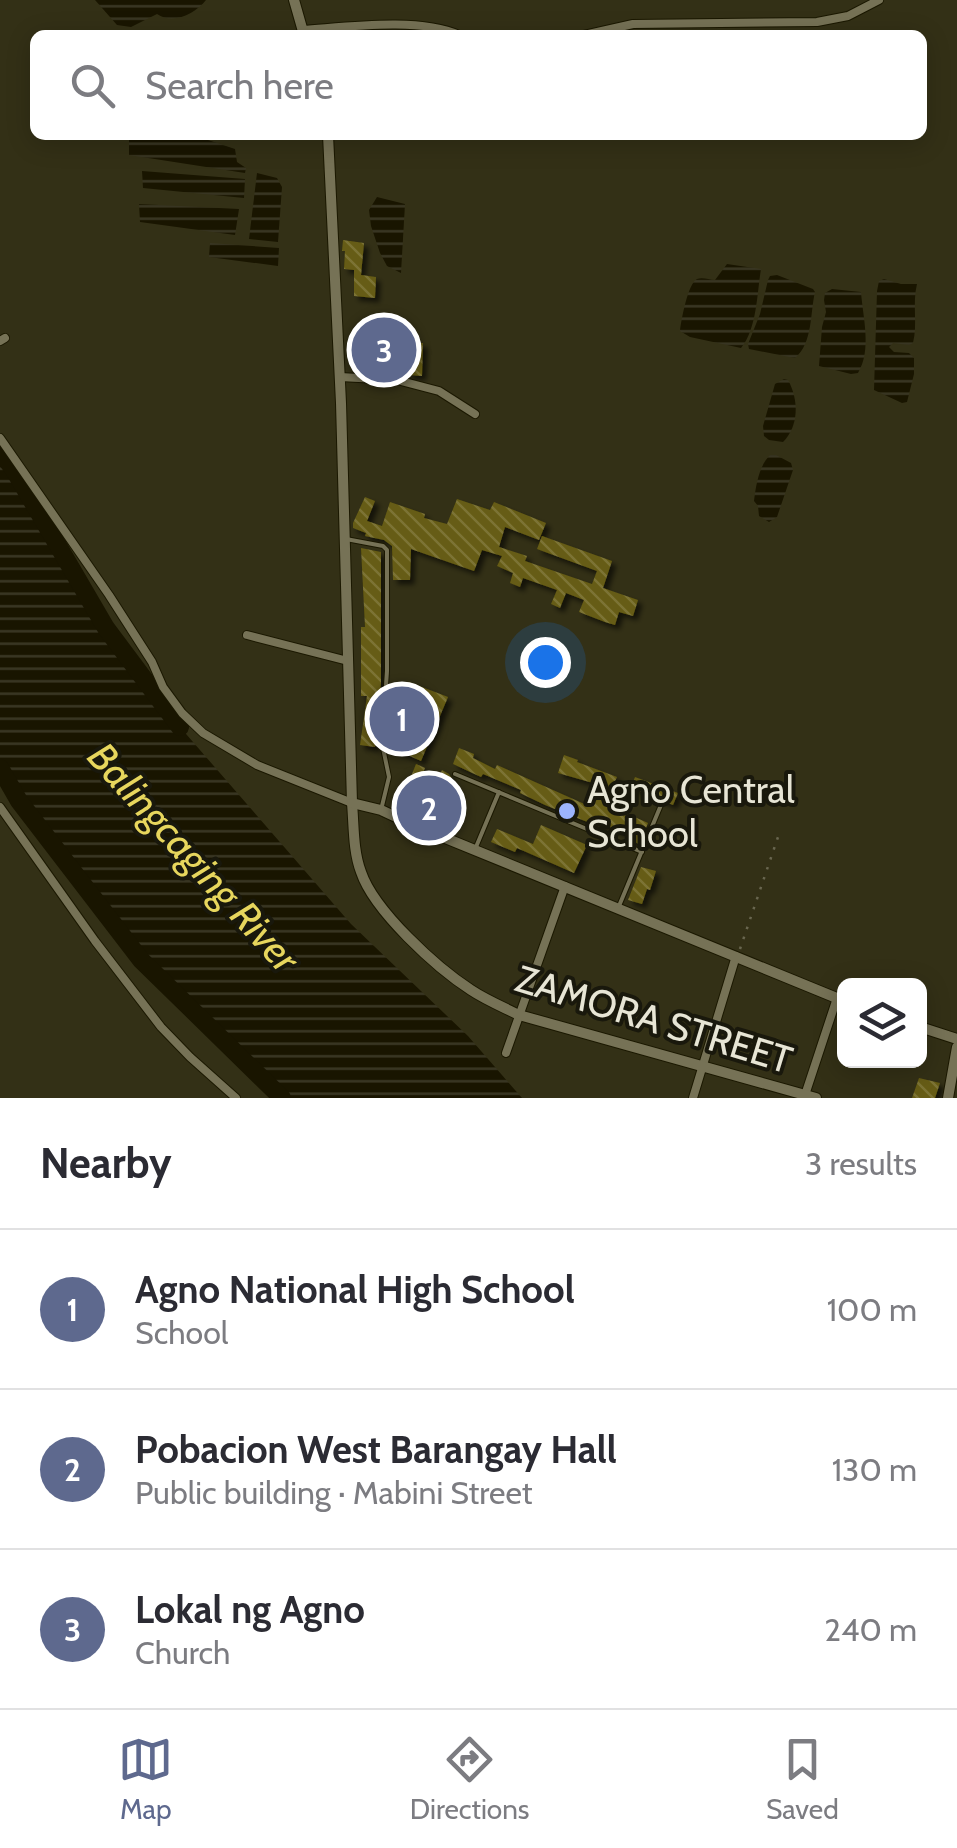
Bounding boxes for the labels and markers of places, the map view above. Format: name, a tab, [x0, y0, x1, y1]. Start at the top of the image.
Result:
pin: 3	[352, 312, 416, 388]
pin: 1	[370, 682, 434, 756]
place label: Agno Central School	[587, 766, 795, 857]
pin: 2	[396, 770, 462, 846]
marker: Agno Central School	[556, 800, 578, 822]

